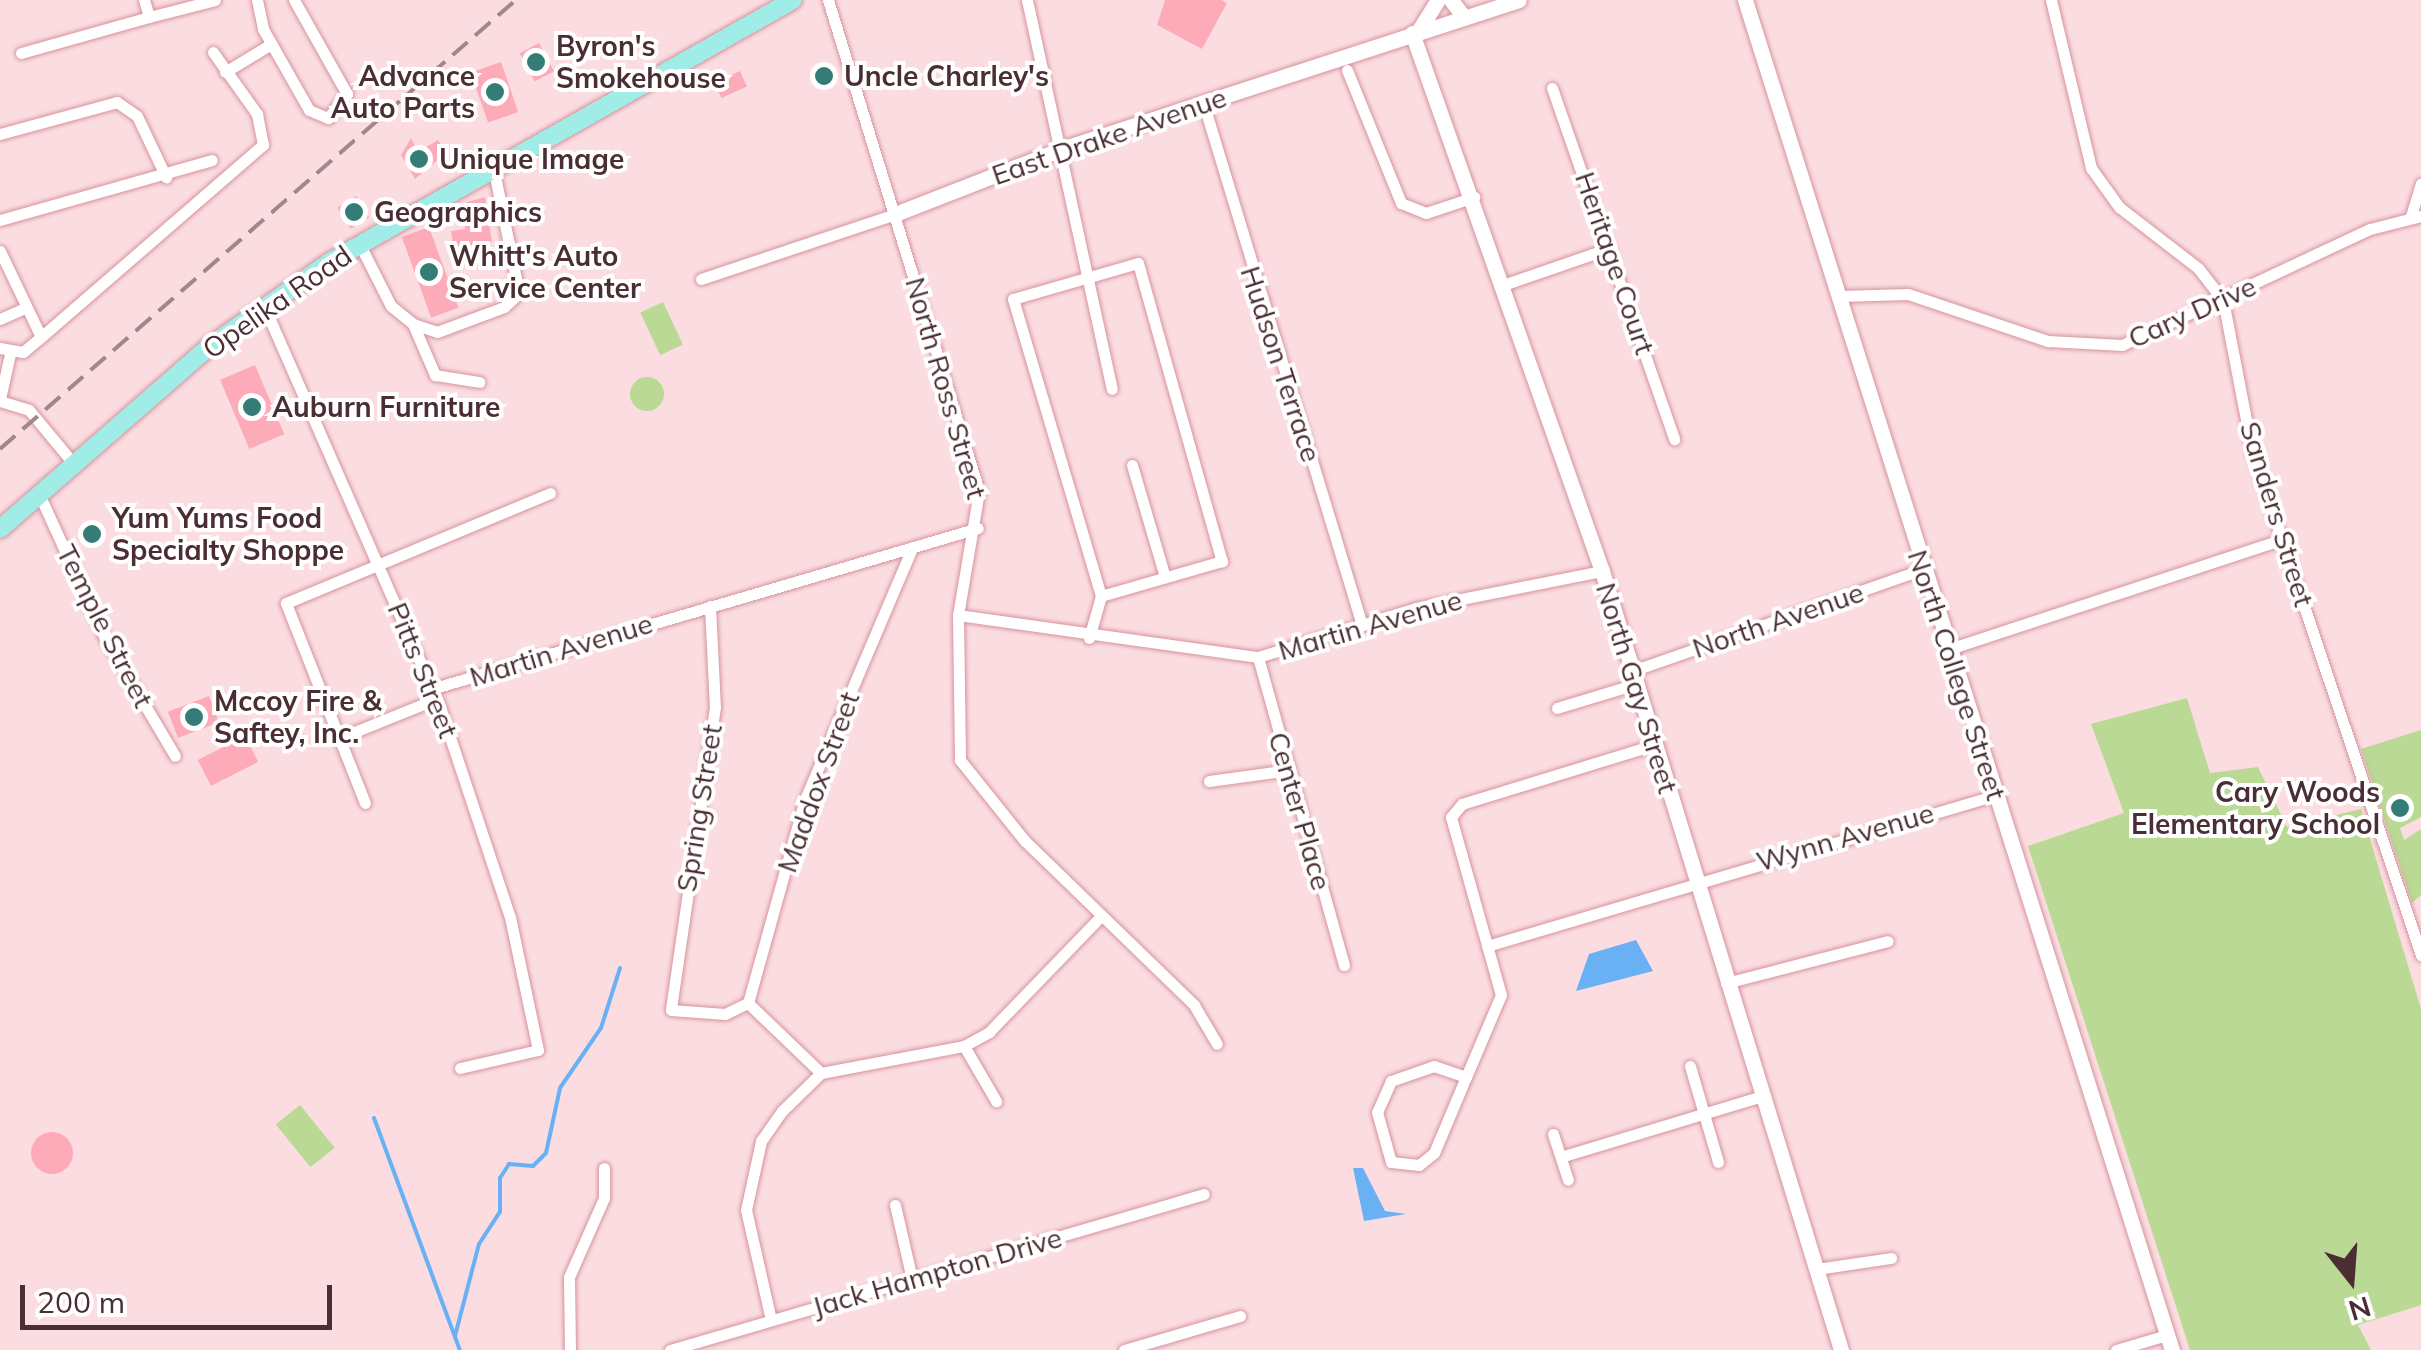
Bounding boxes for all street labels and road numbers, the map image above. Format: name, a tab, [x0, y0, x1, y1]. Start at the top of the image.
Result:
street label: East Drake Avenue	[987, 80, 1231, 192]
street label: Heritage Court	[1568, 167, 1662, 359]
street label: Opelika Road	[196, 238, 358, 366]
street label: Hudson Terrace	[1234, 262, 1328, 466]
street label: Cary Drive	[2123, 269, 2261, 355]
street label: North Ross Street	[898, 273, 994, 503]
street label: Sanders Street	[2233, 418, 2321, 610]
street label: Temple Street	[50, 539, 160, 713]
street label: North College Street	[1901, 546, 2013, 804]
street label: North Avenue	[1688, 575, 1868, 665]
street label: North Gay Street	[1589, 579, 1685, 797]
street label: Martin Avenue	[1274, 583, 1466, 667]
street label: Pitts Street	[381, 598, 465, 742]
street label: Martin Avenue	[466, 606, 656, 694]
street label: Maddox Street	[770, 687, 866, 877]
street label: Spring Street	[669, 722, 729, 894]
street label: Center Place	[1261, 728, 1339, 894]
street label: Wynn Avenue	[1752, 796, 1938, 878]
street label: Jack Hampton Drive	[808, 1220, 1066, 1324]

